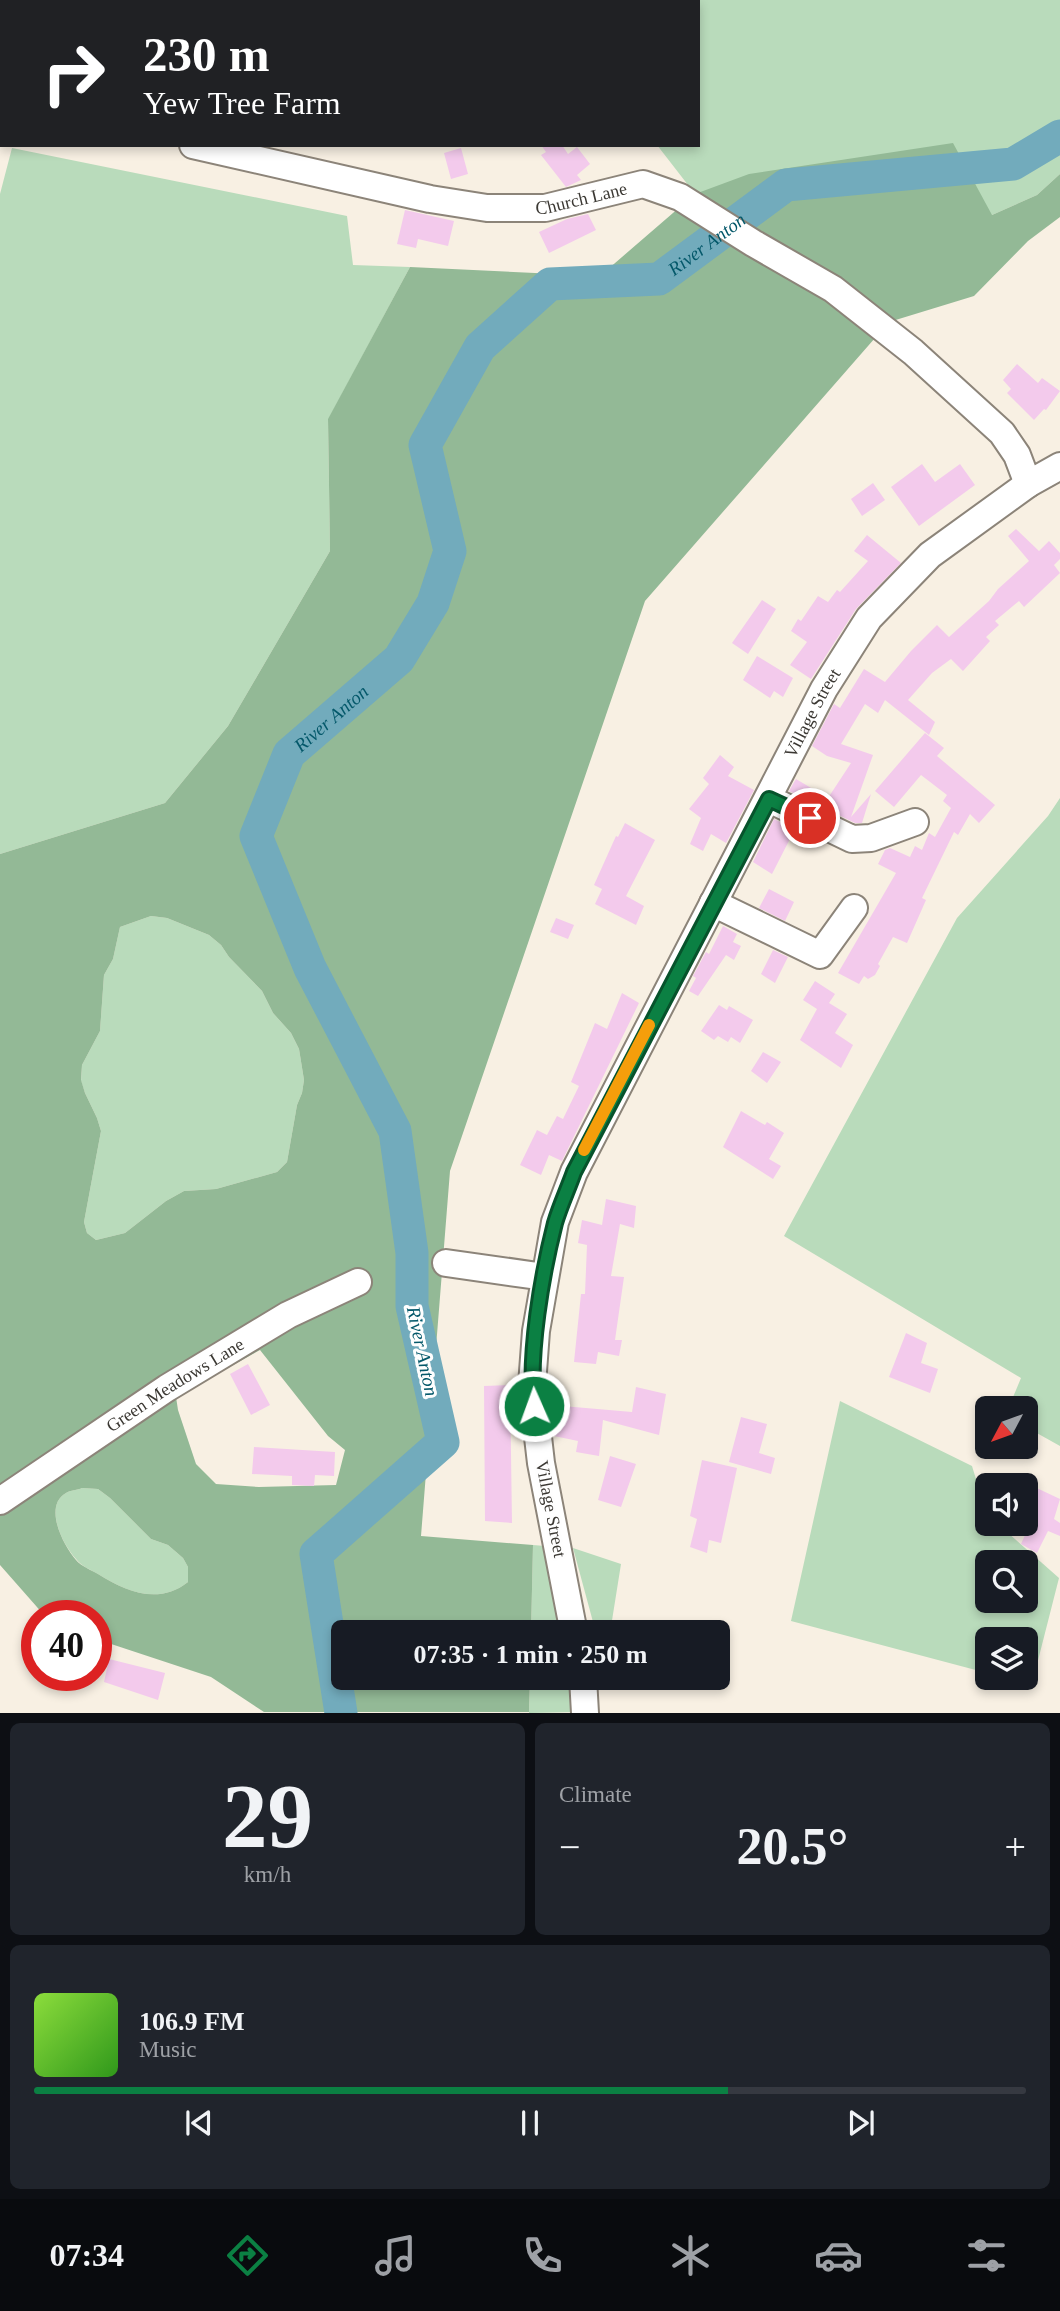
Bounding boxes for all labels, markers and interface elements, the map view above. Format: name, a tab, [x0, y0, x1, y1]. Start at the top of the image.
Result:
text: 230 m	[143, 27, 270, 82]
icon: right	[28, 28, 119, 119]
text: Yew Tree Farm	[143, 85, 341, 121]
street label: Church Lane	[535, 178, 629, 218]
water label: River Anton	[663, 209, 750, 280]
street label: Village Street	[780, 665, 844, 761]
water label: River Anton	[289, 681, 372, 757]
pin	[780, 788, 840, 848]
icon: arrive	[791, 799, 829, 837]
water label: River Anton	[403, 1303, 442, 1398]
street label: Green Meadows Lane	[102, 1334, 247, 1436]
position arrow	[497, 1369, 571, 1443]
north arrow	[975, 1396, 1038, 1460]
map controls	[975, 1396, 1038, 1690]
street label: Village Street	[532, 1459, 570, 1559]
button: sound	[975, 1473, 1038, 1536]
button: search	[975, 1550, 1038, 1613]
speed limit sign: 40	[21, 1600, 112, 1691]
button: layers	[975, 1627, 1038, 1690]
text: 07:35 · 1 min · 250 m	[414, 1640, 648, 1669]
text: 29	[222, 1766, 313, 1867]
text: Climate	[559, 1782, 632, 1807]
text: 20.5°	[737, 1818, 848, 1875]
text: −	[559, 1826, 580, 1868]
text: +	[1005, 1826, 1026, 1868]
text: km/h	[244, 1862, 291, 1887]
text: 106.9 FM	[139, 2007, 244, 2036]
text: Music	[139, 2037, 197, 2062]
icon: previous	[180, 2104, 218, 2142]
icon: pause	[511, 2104, 549, 2142]
icon: next	[842, 2104, 880, 2142]
icon: directions	[223, 2231, 272, 2280]
icon: music	[371, 2231, 420, 2280]
icon: phone	[518, 2231, 567, 2280]
icon: climate	[666, 2231, 715, 2280]
icon: car	[814, 2231, 863, 2280]
icon: filters	[962, 2231, 1011, 2280]
text: 07:34	[49, 2237, 124, 2273]

